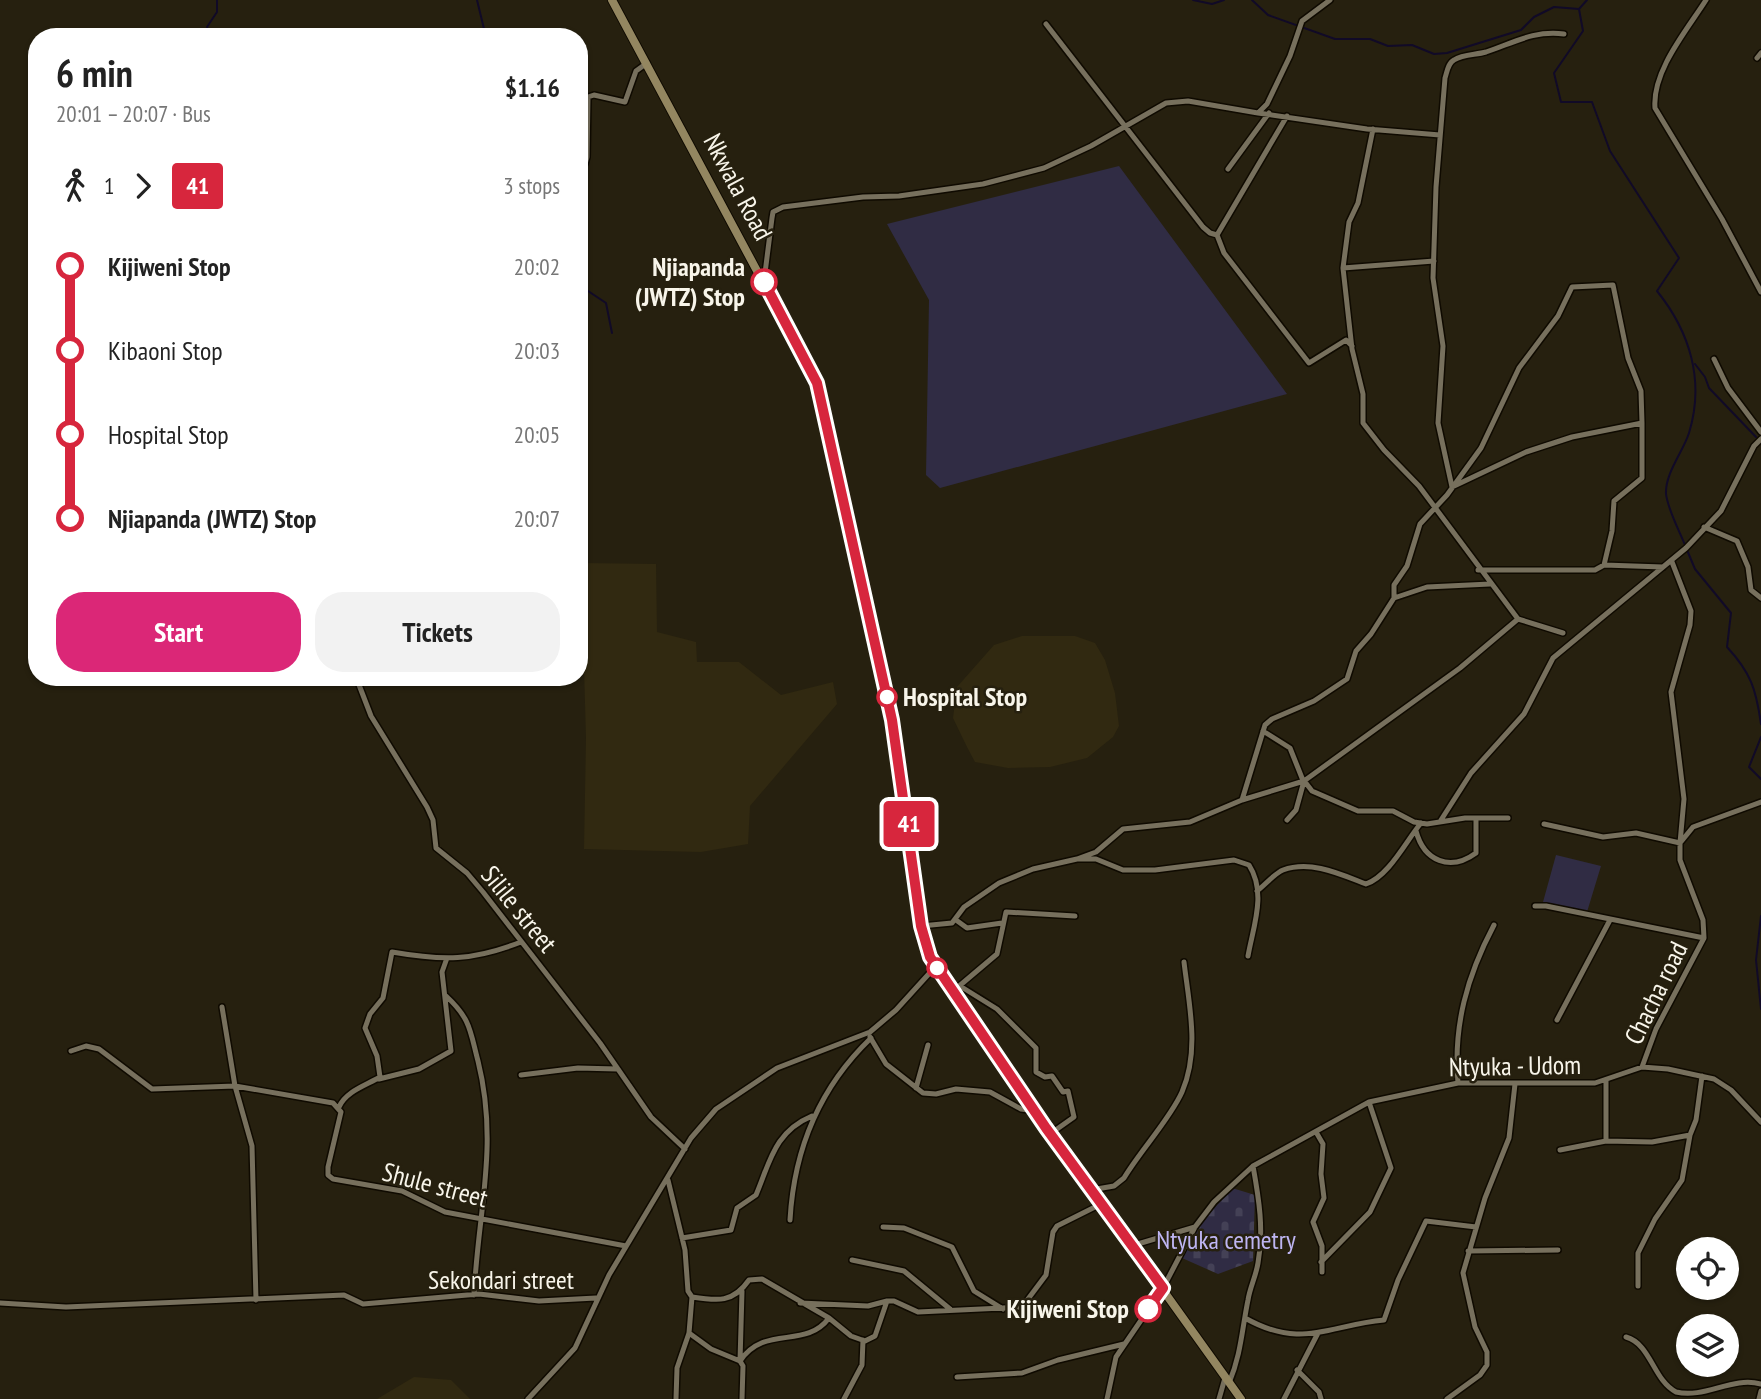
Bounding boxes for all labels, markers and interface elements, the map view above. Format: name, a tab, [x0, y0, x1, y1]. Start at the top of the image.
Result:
text: 6 min	[56, 48, 133, 97]
text: $1.16	[505, 71, 560, 104]
text: 20:01 – 20:07 · Bus	[56, 99, 211, 128]
street label: Nkwala Road	[697, 128, 780, 246]
icon: walk	[56, 167, 94, 205]
icon: forward	[124, 167, 162, 205]
text: 41	[186, 170, 209, 201]
text: 1	[104, 171, 114, 200]
text: 3 stops	[503, 171, 560, 200]
text: Kijiweni Stop	[108, 250, 231, 283]
place label: Njiapanda (JWTZ) Stop	[635, 250, 745, 313]
text: 20:02	[514, 252, 560, 281]
marker: Njiapanda (JWTZ) Stop	[751, 269, 777, 295]
text: Kibaoni Stop	[108, 334, 223, 367]
text: 20:03	[514, 336, 560, 365]
text: Hospital Stop	[108, 418, 229, 451]
text: 20:05	[514, 420, 560, 449]
text: Njiapanda (JWTZ) Stop	[108, 502, 316, 535]
text: 20:07	[514, 504, 560, 533]
button: Start	[56, 592, 301, 672]
button: Tickets	[315, 592, 560, 672]
place label: Hospital Stop	[903, 680, 1027, 713]
marker: Hospital Stop	[877, 687, 897, 707]
line badge: 41	[878, 801, 940, 847]
text: 41	[898, 808, 920, 839]
street label: Silile street	[474, 859, 564, 959]
street label: Chacha road	[1617, 936, 1695, 1050]
unlabelled marker	[927, 958, 947, 978]
street label: Ntyuka - Udom	[1449, 1048, 1581, 1083]
street label: Shule street	[379, 1155, 491, 1214]
park label: Ntyuka cemetry	[1156, 1223, 1296, 1256]
map controls	[1676, 1237, 1739, 1377]
button: locate	[1676, 1237, 1739, 1300]
street label: Sekondari street	[428, 1263, 574, 1296]
place label: Kijiweni Stop	[1006, 1292, 1129, 1325]
marker: Kijiweni Stop	[1135, 1296, 1161, 1322]
button: layers	[1676, 1314, 1739, 1377]

